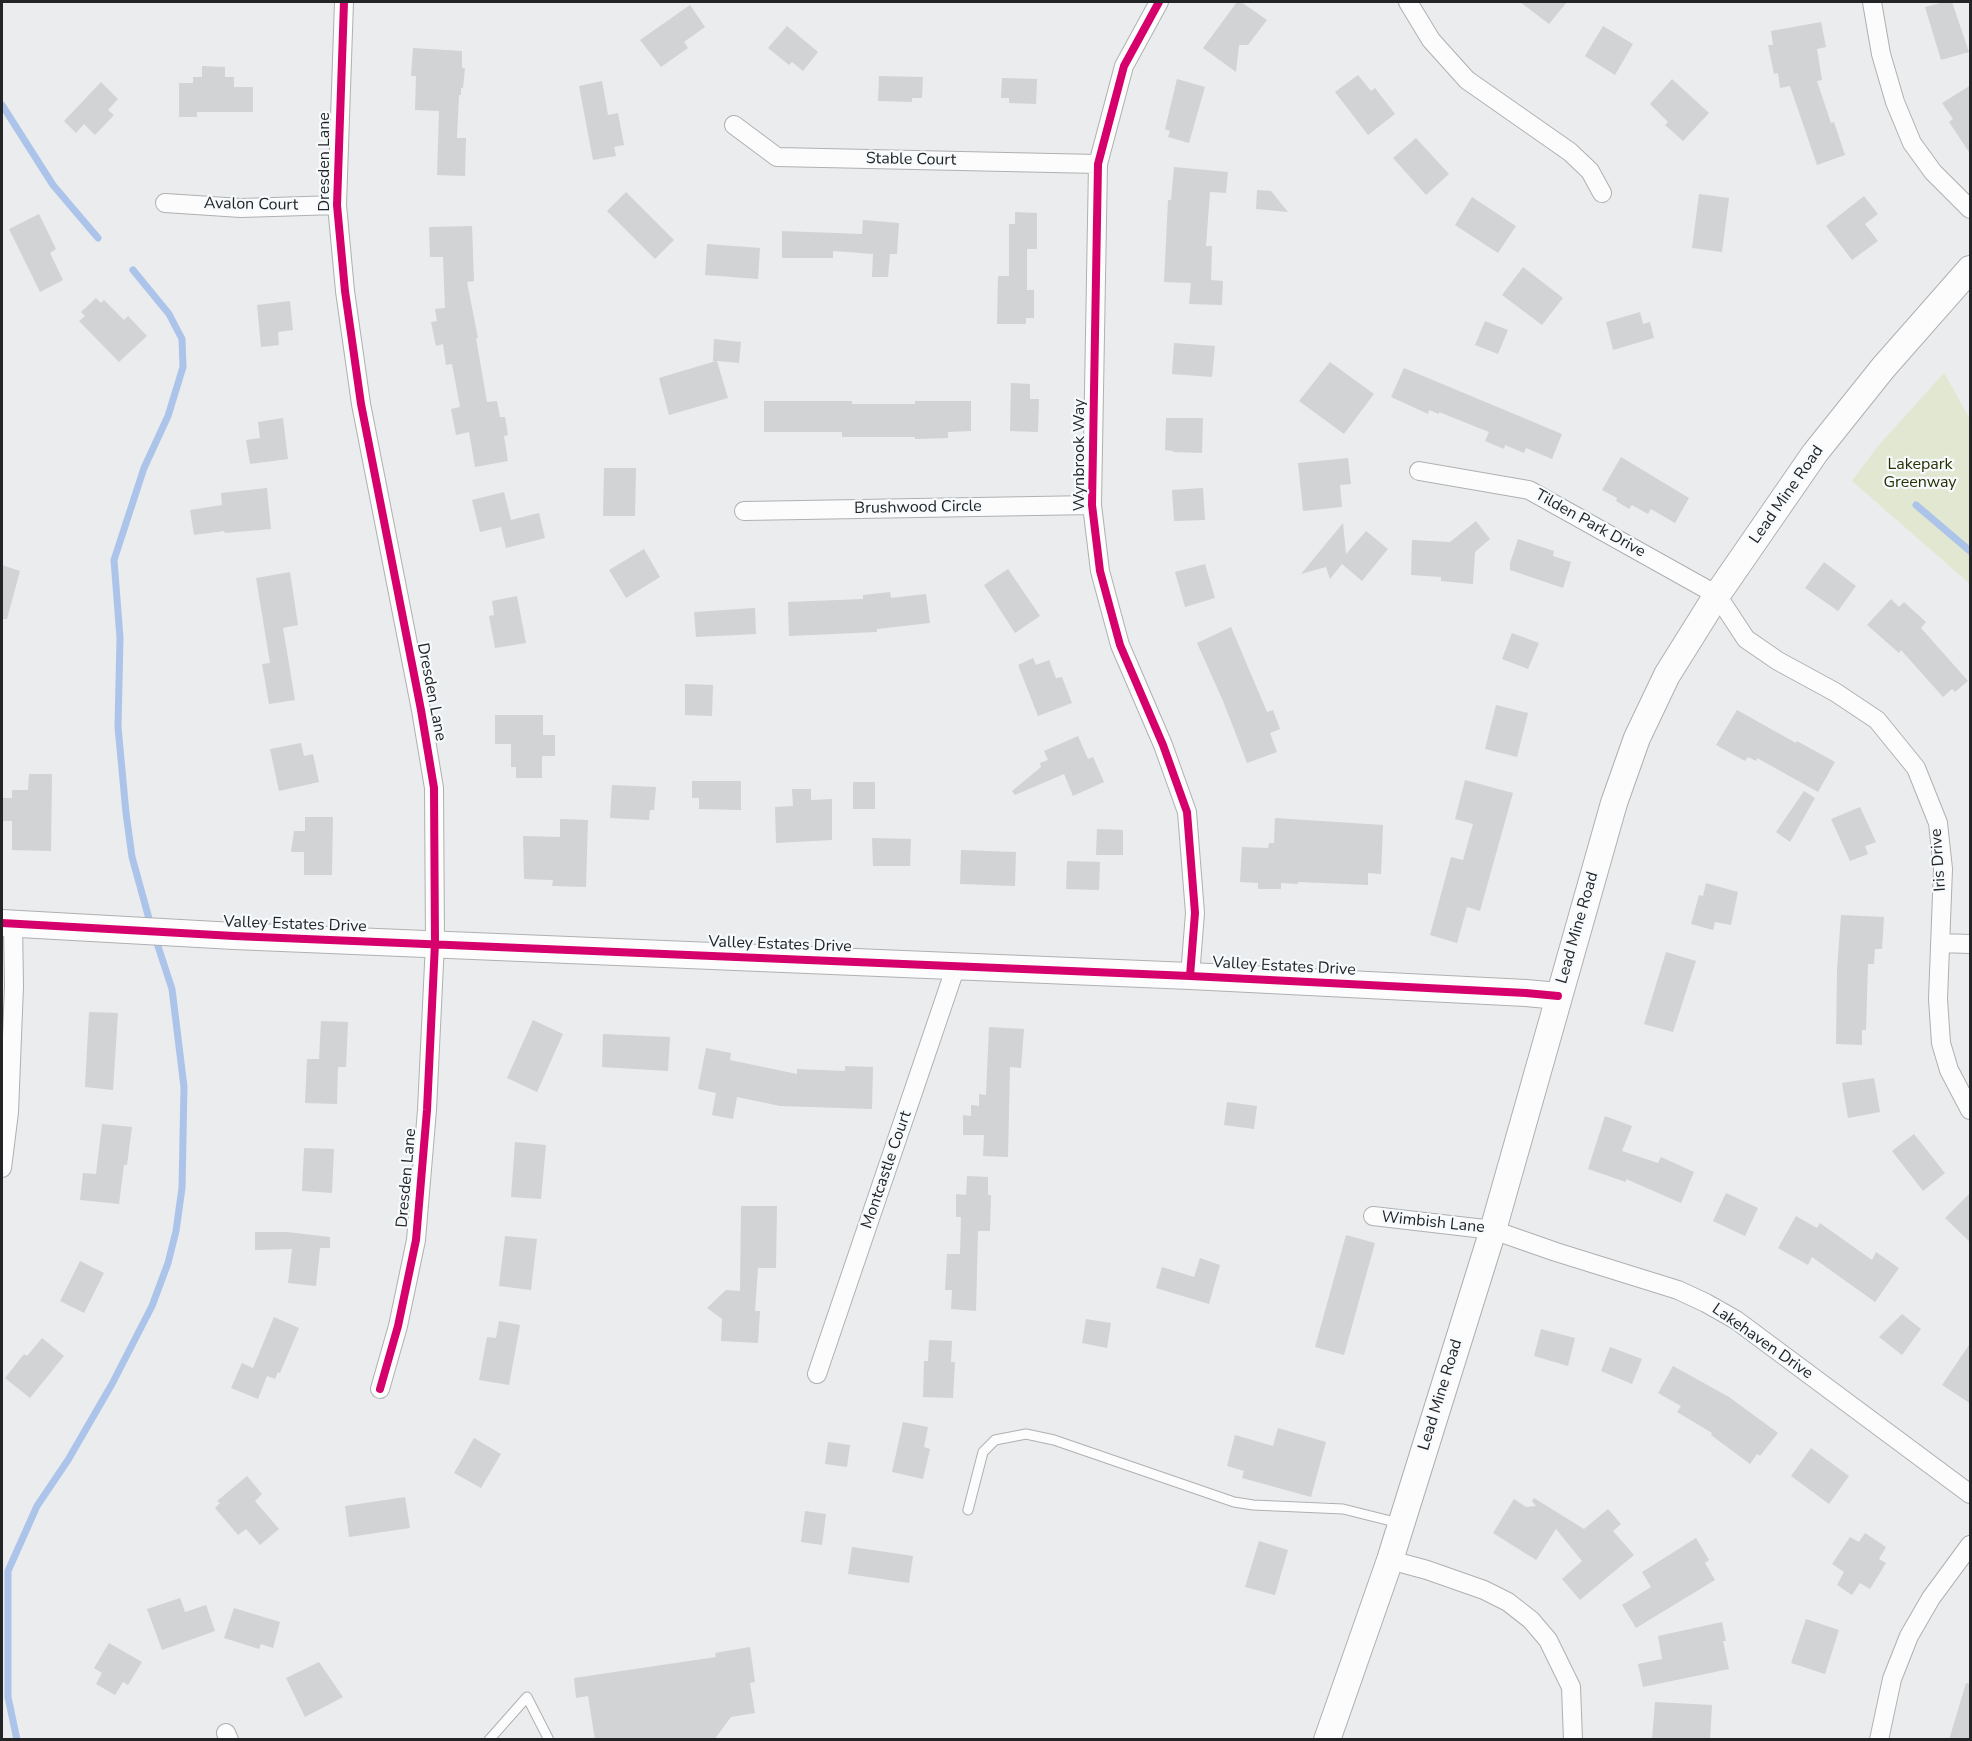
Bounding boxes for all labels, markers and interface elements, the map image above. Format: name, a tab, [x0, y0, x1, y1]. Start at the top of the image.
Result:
street label: Dresden Lane	[315, 112, 335, 212]
street label: Stable Court	[866, 150, 956, 170]
street label: Avalon Court	[204, 195, 298, 215]
street label: Wynbrook Way	[1070, 399, 1090, 511]
street label: Lead Mine Road	[1746, 442, 1828, 548]
park label: Lakepark Greenway	[1883, 455, 1957, 493]
street label: Tilden Park Drive	[1532, 486, 1648, 562]
street label: Brushwood Circle	[854, 497, 982, 519]
street label: Dresden Lane	[412, 641, 450, 743]
street label: Iris Drive	[1927, 828, 1951, 892]
street label: Lead Mine Road	[1553, 870, 1603, 986]
street label: Valley Estates Drive	[223, 913, 367, 937]
street label: Valley Estates Drive	[708, 933, 852, 957]
street label: Valley Estates Drive	[1212, 954, 1356, 980]
street label: Montcastle Court	[858, 1109, 916, 1231]
street label: Dresden Lane	[393, 1128, 421, 1228]
street label: Wimbish Lane	[1380, 1208, 1486, 1238]
street label: Lakehaven Drive	[1708, 1300, 1816, 1384]
street label: Lead Mine Road	[1415, 1337, 1467, 1453]

